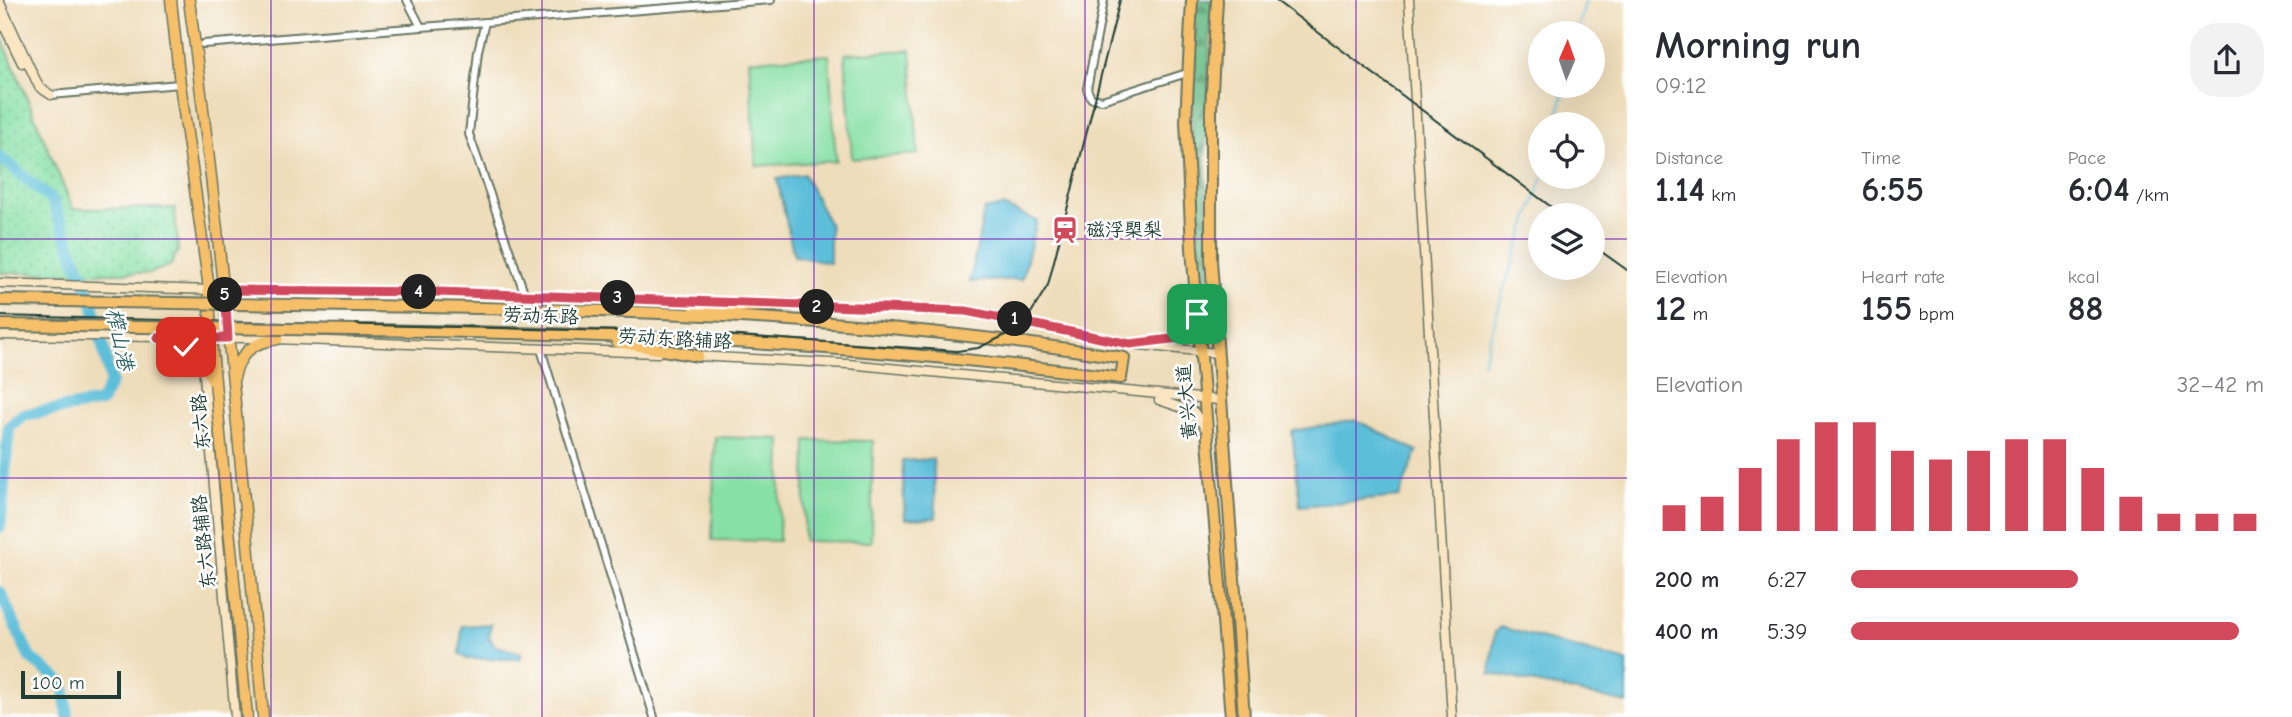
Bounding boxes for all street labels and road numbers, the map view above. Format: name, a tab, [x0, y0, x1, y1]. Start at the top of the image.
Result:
street label: 劳动东路	[503, 304, 579, 328]
street label: 劳动东路辅路	[617, 325, 733, 353]
street label: 黄兴大道	[1173, 363, 1201, 441]
street label: 东六路	[188, 393, 214, 451]
street label: 东六路辅路	[188, 494, 220, 590]

